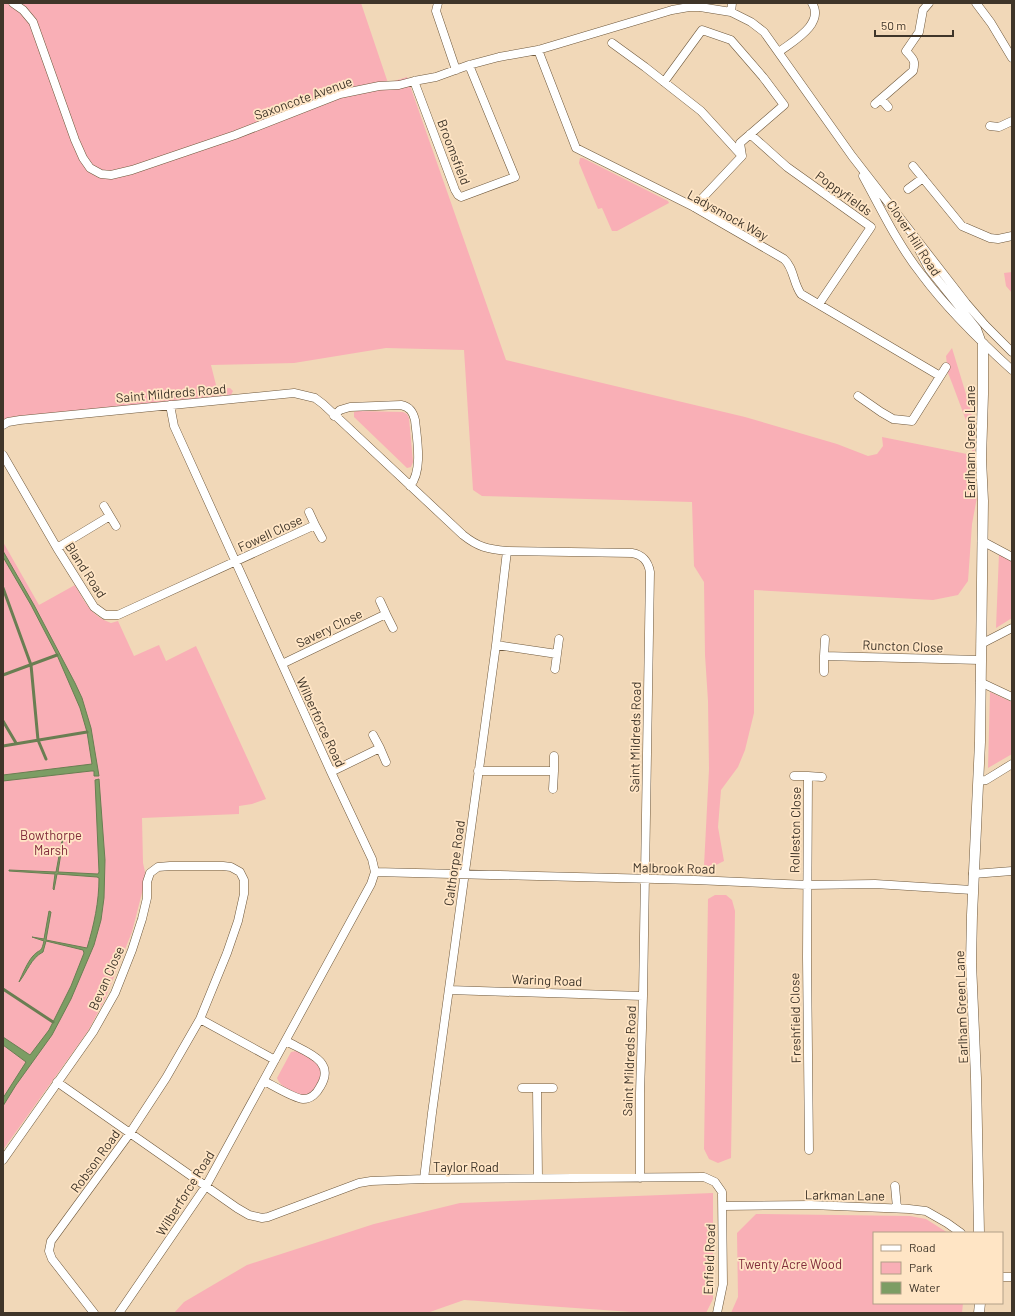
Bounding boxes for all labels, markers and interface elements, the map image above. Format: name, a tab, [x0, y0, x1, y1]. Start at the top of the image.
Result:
scale bar	[875, 12, 953, 38]
text: 50 m	[881, 18, 906, 32]
street label: Saxoncote Avenue	[252, 73, 354, 123]
street label: Broomsfield	[434, 117, 474, 187]
street label: Poppyfields	[813, 167, 875, 219]
street label: Ladysmock Way	[685, 186, 771, 244]
street label: Clover Hill Road	[884, 197, 944, 279]
street label: Saint Mildreds Road	[115, 380, 227, 406]
street label: Earlham Green Lane	[962, 385, 978, 499]
street label: Fowell Close	[235, 511, 305, 555]
street label: Bland Road	[62, 539, 110, 601]
street label: Savery Close	[293, 605, 365, 651]
street label: Runcton Close	[862, 637, 944, 655]
street label: Wilberforce Road	[293, 675, 349, 769]
street label: Saint Mildreds Road	[626, 681, 644, 793]
street label: Rolleston Close	[786, 787, 804, 873]
street label: Calthorpe Road	[440, 819, 468, 907]
park label: Bowthorpe Marsh	[20, 827, 82, 858]
street label: Malbrook Road	[632, 859, 716, 877]
street label: Bevan Close	[85, 943, 127, 1012]
street label: Earlham Green Lane	[951, 950, 971, 1064]
street label: Waring Road	[511, 971, 583, 989]
street label: Freshfield Close	[786, 972, 804, 1063]
street label: Saint Mildreds Road	[619, 1005, 639, 1117]
street label: Robson Road	[67, 1126, 123, 1196]
street label: Wilberforce Road	[152, 1147, 218, 1239]
street label: Taylor Road	[433, 1159, 499, 1175]
street label: Larkman Lane	[805, 1186, 885, 1204]
street label: Enfield Road	[700, 1223, 718, 1295]
legend	[873, 1232, 1003, 1304]
text: Road	[909, 1240, 936, 1254]
park label: Twenty Acre Wood	[738, 1256, 842, 1272]
text: Park	[909, 1260, 933, 1274]
text: Water	[909, 1280, 941, 1294]

